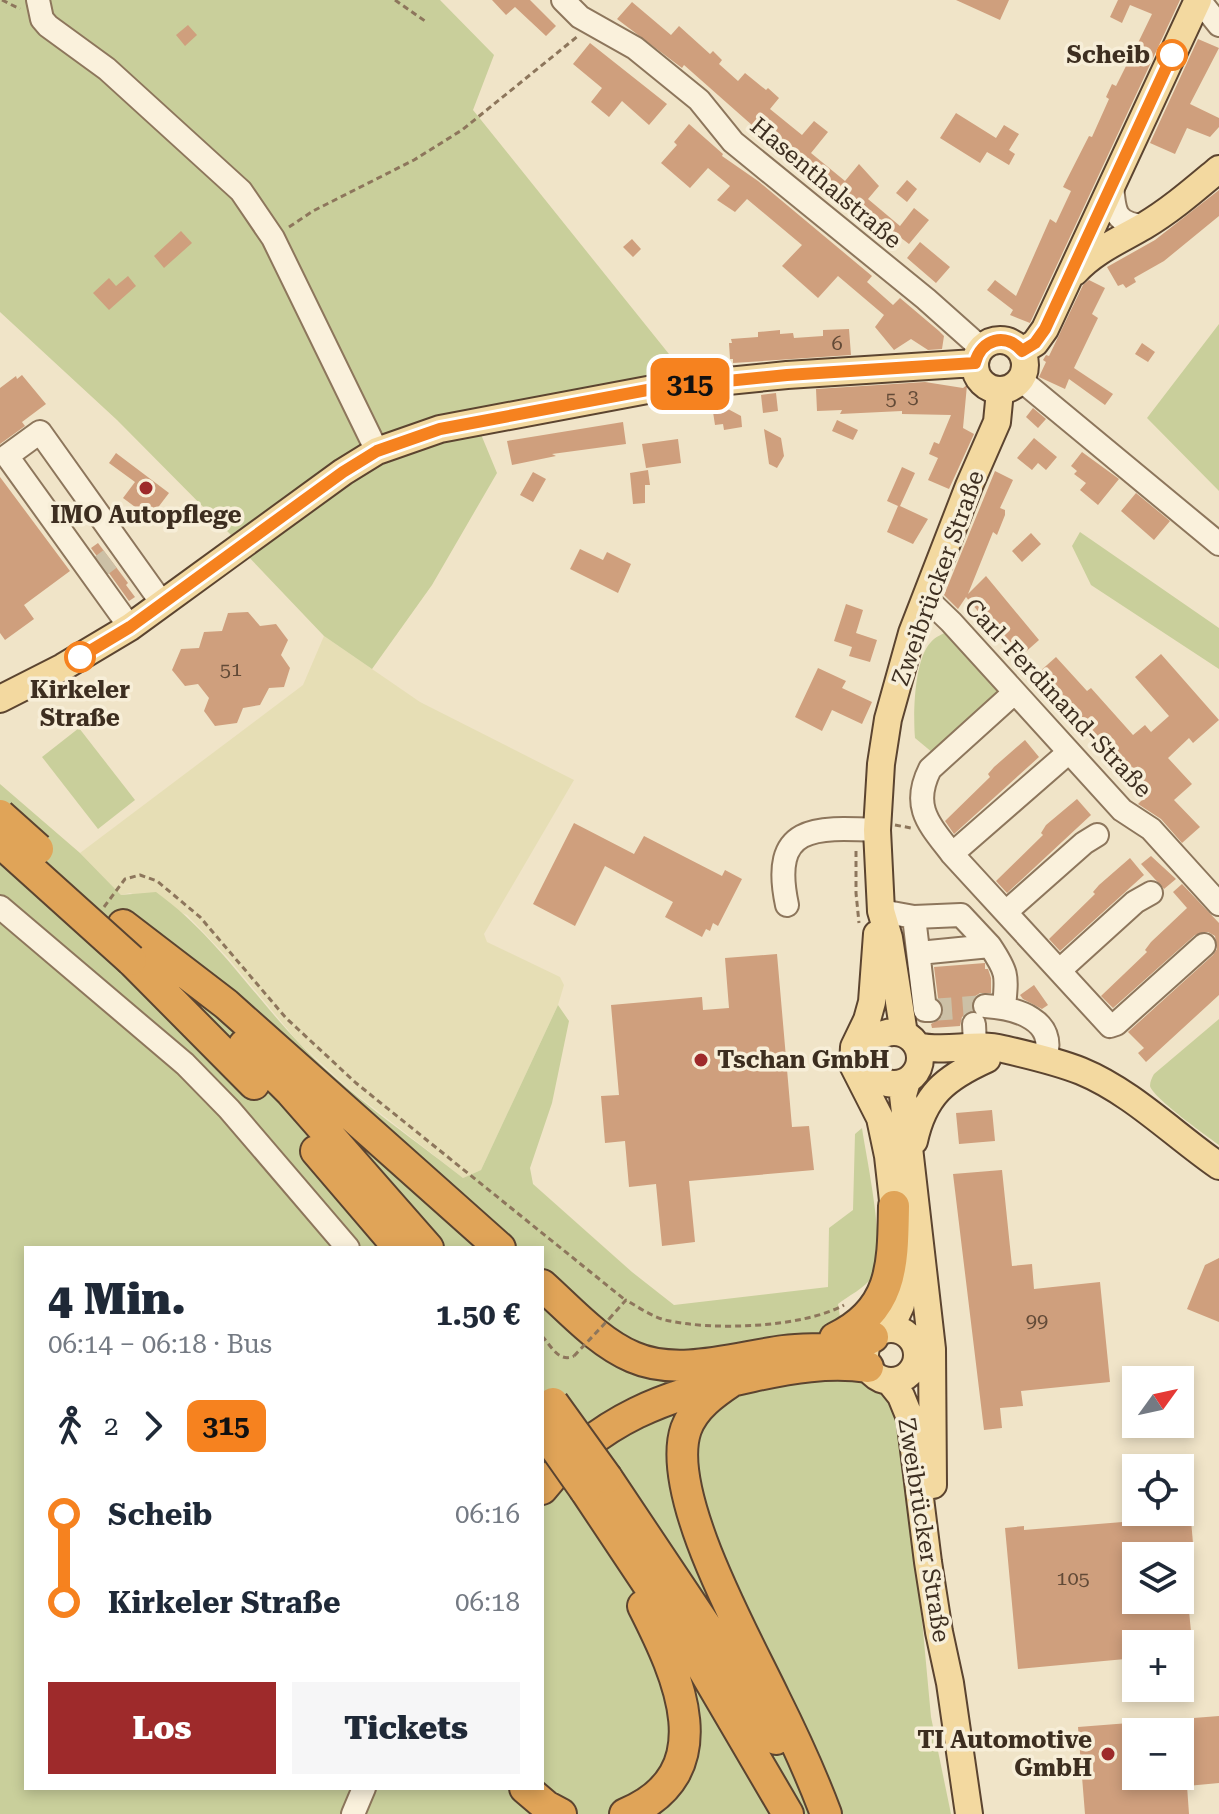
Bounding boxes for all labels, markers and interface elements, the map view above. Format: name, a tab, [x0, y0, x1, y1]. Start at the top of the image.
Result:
marker: Scheib	[1157, 40, 1187, 70]
place label: Scheib	[1066, 41, 1150, 69]
street label: Hasenthalstraße	[745, 112, 907, 254]
house number: 6	[831, 331, 843, 355]
line badge: 315	[644, 358, 736, 410]
text: 315	[666, 367, 714, 400]
house number: 3	[907, 384, 919, 408]
house number: 5	[885, 386, 897, 410]
street label: Zweibrücker Straße	[886, 467, 990, 689]
marker: IMO Autopflege	[137, 479, 155, 497]
place label: IMO Autopflege	[50, 501, 242, 529]
street label: Carl-Ferdinand-Straße	[959, 593, 1157, 803]
marker: Kirkeler Straße	[65, 642, 95, 672]
house number: 51	[220, 657, 242, 681]
place label: Kirkeler Straße	[30, 676, 130, 732]
place label: Tschan GmbH	[717, 1046, 890, 1074]
marker: Tschan GmbH	[692, 1051, 710, 1069]
text: 4 Min.	[48, 1273, 186, 1325]
text: 1.50 €	[436, 1297, 520, 1332]
house number: 99	[1026, 1308, 1048, 1332]
text: 06:14 – 06:18 · Bus	[48, 1329, 272, 1359]
north arrow	[1122, 1366, 1194, 1438]
map controls	[1122, 1366, 1194, 1790]
icon: walk	[48, 1404, 92, 1448]
icon: forward	[131, 1404, 175, 1448]
text: 315	[203, 1409, 250, 1442]
text: 2	[104, 1411, 119, 1441]
street label: Zweibrücker Straße	[892, 1416, 956, 1644]
button: locate	[1122, 1454, 1194, 1526]
text: Scheib	[108, 1497, 212, 1532]
text: 06:16	[455, 1499, 520, 1529]
button: layers	[1122, 1542, 1194, 1614]
house number: 105	[1056, 1566, 1090, 1590]
text: Kirkeler Straße	[108, 1585, 341, 1620]
text: 06:18	[455, 1587, 520, 1617]
button: +	[1122, 1630, 1194, 1702]
button: Los	[48, 1682, 276, 1774]
button: Tickets	[292, 1682, 520, 1774]
button: −	[1122, 1718, 1194, 1790]
place label: TI Automotive GmbH	[917, 1726, 1092, 1782]
marker: TI Automotive GmbH	[1099, 1745, 1117, 1763]

